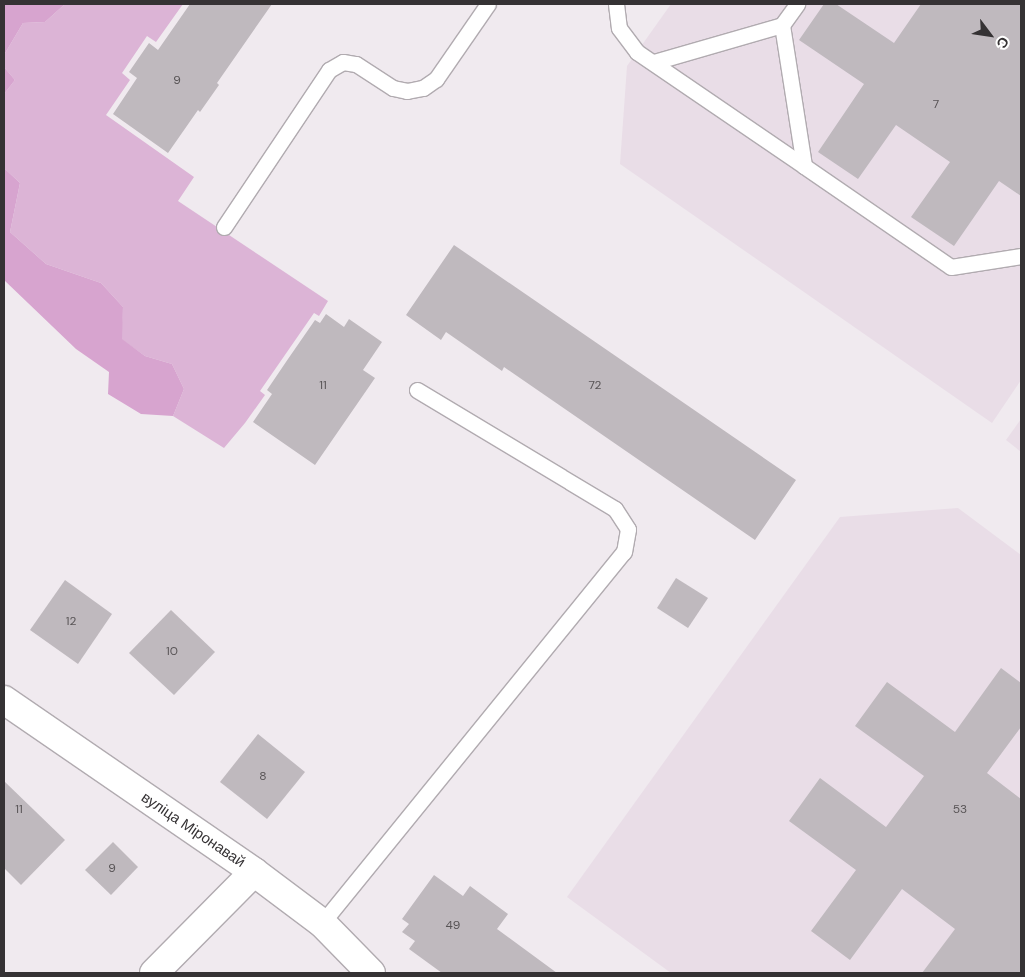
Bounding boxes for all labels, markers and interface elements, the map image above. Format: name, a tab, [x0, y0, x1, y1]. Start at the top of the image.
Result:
north arrow	[965, 10, 1015, 60]
text: С	[993, 34, 1013, 52]
house number: 9	[173, 74, 181, 88]
house number: 7	[933, 98, 939, 112]
house number: 11	[319, 379, 327, 393]
house number: 72	[588, 379, 602, 393]
house number: 12	[66, 615, 76, 629]
house number: 10	[166, 645, 178, 659]
house number: 8	[259, 770, 267, 784]
street label: вуліца Міронавай	[138, 789, 248, 871]
house number: 11	[15, 803, 23, 817]
house number: 53	[953, 803, 967, 817]
house number: 9	[108, 862, 116, 876]
house number: 49	[446, 919, 460, 933]

